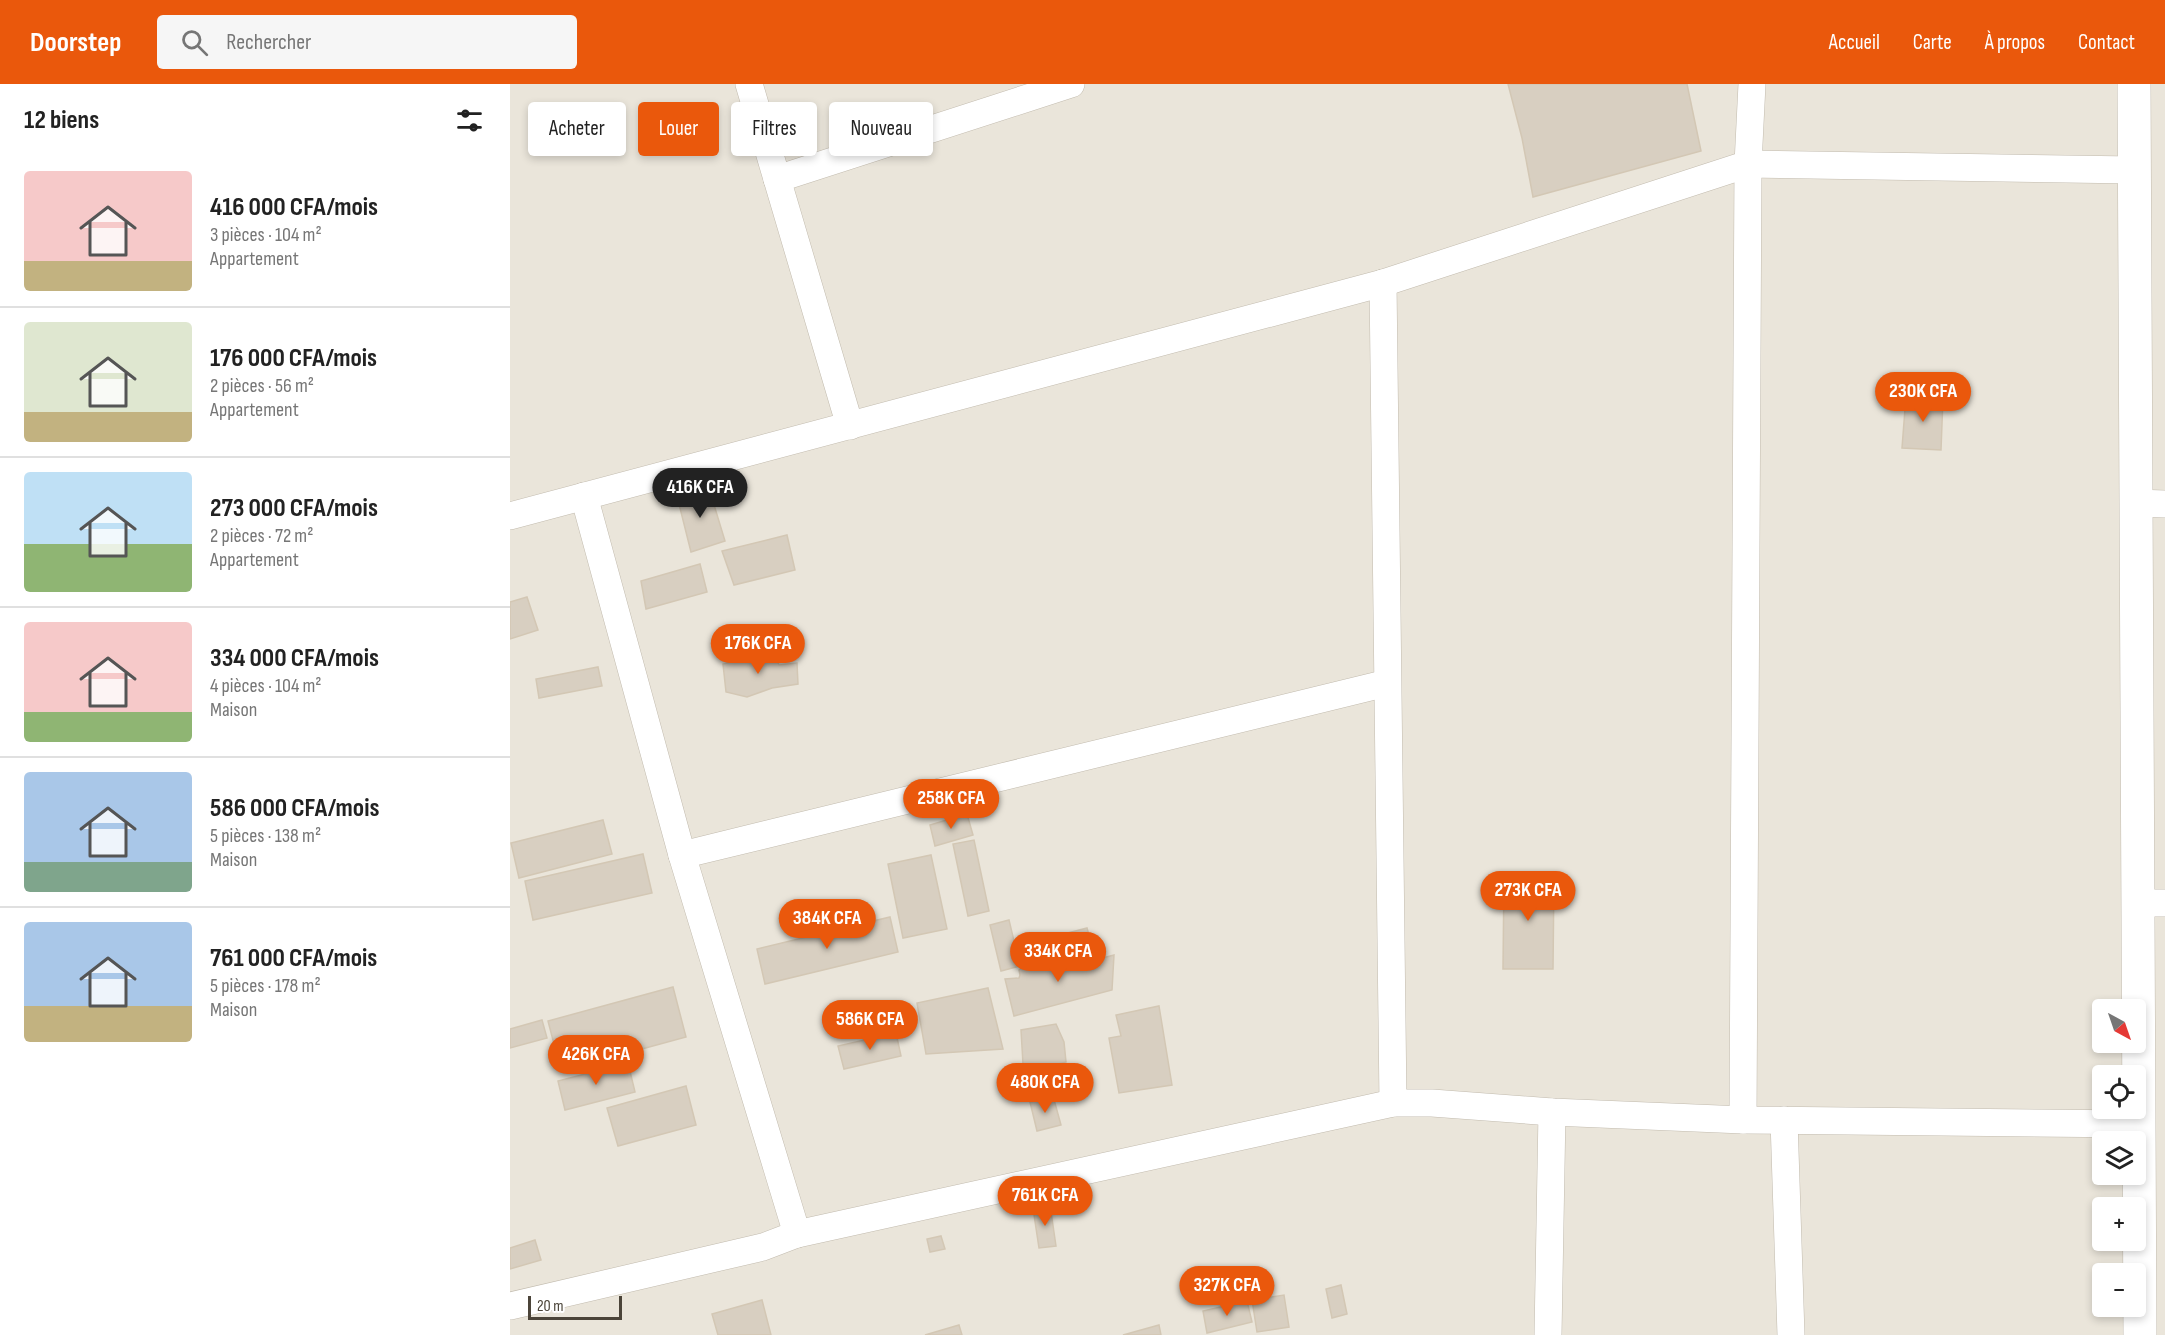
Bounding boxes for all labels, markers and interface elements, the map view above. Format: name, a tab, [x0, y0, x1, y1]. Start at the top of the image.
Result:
search box	[157, 15, 577, 69]
text: Doorstep	[30, 26, 121, 59]
icon: search	[178, 26, 211, 59]
text: Rechercher	[226, 29, 311, 56]
text: Accueil	[1829, 30, 1880, 55]
text: Carte	[1913, 30, 1952, 55]
text: À propos	[1985, 30, 2045, 55]
text: Contact	[2078, 30, 2135, 55]
chip: Acheter	[528, 102, 626, 156]
chip: Louer	[638, 102, 719, 156]
chip: Filtres	[731, 102, 817, 156]
chip: Nouveau	[829, 102, 933, 156]
icon: filters	[453, 104, 486, 137]
text: 12 biens	[24, 105, 99, 136]
text: 416 000 CFA/mois	[210, 192, 378, 223]
icon: home	[72, 195, 144, 267]
text: 3 pièces · 104 m²	[210, 223, 322, 247]
text: Appartement	[210, 247, 299, 271]
text: 176 000 CFA/mois	[210, 343, 377, 374]
icon: home	[72, 346, 144, 418]
pin: 230K CFA	[1861, 372, 1985, 423]
text: 2 pièces · 56 m²	[210, 374, 314, 398]
text: 230K CFA	[1889, 379, 1957, 403]
text: Appartement	[210, 398, 299, 422]
pin: 416K CFA	[638, 468, 762, 519]
text: 416K CFA	[666, 475, 734, 499]
text: 273 000 CFA/mois	[210, 493, 378, 524]
icon: home	[72, 496, 144, 568]
text: 2 pièces · 72 m²	[210, 524, 313, 548]
text: Appartement	[210, 548, 299, 572]
pin: 176K CFA	[696, 624, 820, 675]
text: 176K CFA	[725, 631, 791, 655]
text: 334 000 CFA/mois	[210, 643, 379, 674]
icon: home	[72, 646, 144, 718]
text: 4 pièces · 104 m²	[210, 674, 322, 698]
text: Maison	[210, 698, 257, 722]
pin: 258K CFA	[889, 779, 1013, 830]
text: 258K CFA	[917, 786, 985, 810]
text: 586 000 CFA/mois	[210, 793, 379, 824]
icon: home	[72, 796, 144, 868]
text: 5 pièces · 138 m²	[210, 824, 321, 848]
text: Maison	[210, 848, 257, 872]
pin: 273K CFA	[1466, 871, 1590, 922]
text: 273K CFA	[1494, 878, 1562, 902]
pin: 384K CFA	[765, 899, 889, 950]
text: 384K CFA	[793, 906, 861, 930]
pin: 334K CFA	[996, 932, 1120, 983]
text: 334K CFA	[1024, 939, 1092, 963]
text: 761 000 CFA/mois	[210, 943, 377, 974]
icon: home	[72, 946, 144, 1018]
text: 5 pièces · 178 m²	[210, 974, 321, 998]
text: Maison	[210, 998, 257, 1022]
north arrow	[2092, 999, 2146, 1053]
map controls	[2092, 999, 2146, 1317]
pin: 586K CFA	[808, 1000, 932, 1051]
text: 586K CFA	[836, 1007, 904, 1031]
pin: 426K CFA	[534, 1035, 658, 1086]
text: 426K CFA	[562, 1042, 630, 1066]
pin: 480K CFA	[983, 1063, 1107, 1114]
button: locate	[2092, 1065, 2146, 1119]
text: 480K CFA	[1011, 1070, 1079, 1094]
button: layers	[2092, 1131, 2146, 1185]
pin: 761K CFA	[983, 1176, 1107, 1227]
text: 761K CFA	[1012, 1183, 1078, 1207]
button: +	[2092, 1197, 2146, 1251]
button: −	[2092, 1263, 2146, 1317]
pin: 327K CFA	[1165, 1266, 1289, 1317]
text: 327K CFA	[1193, 1273, 1261, 1297]
scale bar	[528, 1293, 622, 1320]
text: 20 m	[537, 1297, 564, 1316]

